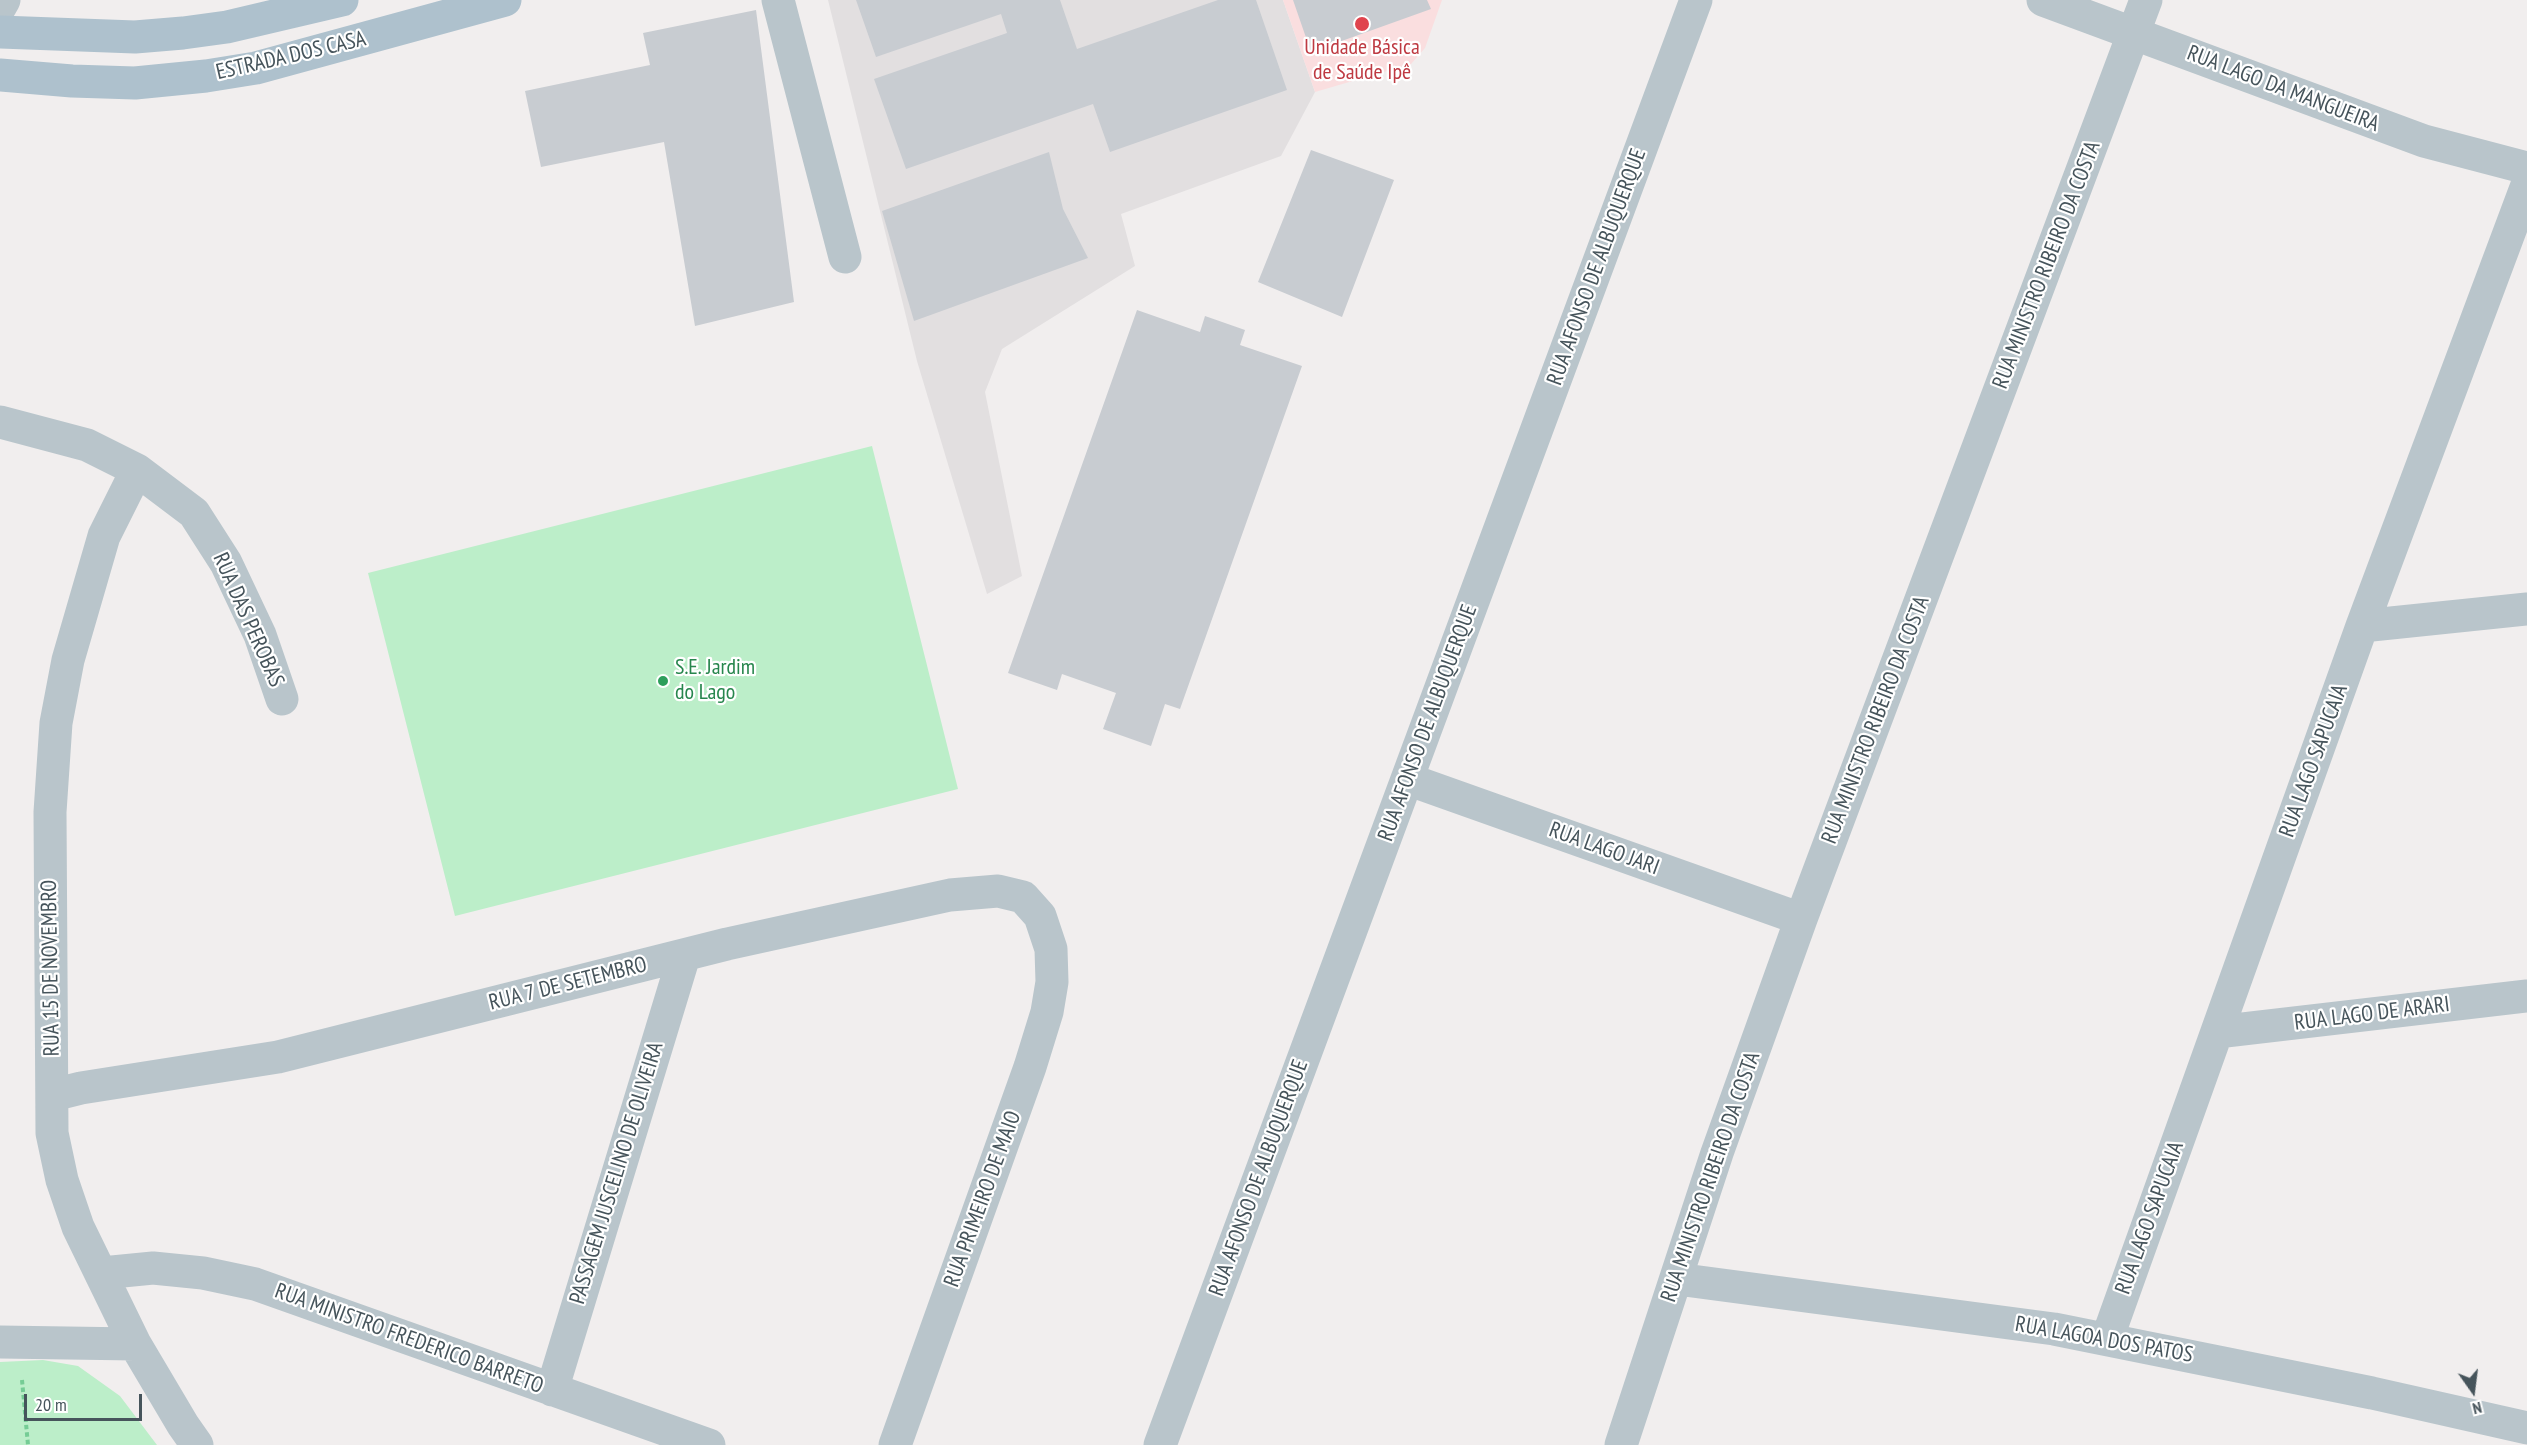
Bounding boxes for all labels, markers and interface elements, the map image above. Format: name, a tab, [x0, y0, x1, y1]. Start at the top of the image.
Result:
marker: Unidade Básica de Saúde Ipê	[1353, 15, 1371, 33]
street label: ESTRADA DOS CASA	[214, 26, 368, 86]
place label: Unidade Básica de Saúde Ipê	[1304, 35, 1420, 86]
street label: RUA LAGO DA MANGUEIRA	[2183, 40, 2383, 138]
street label: RUA MINISTRO RIBEIRO DA COSTA	[1988, 138, 2106, 392]
street label: RUA AFONSO DE ALBUQUERQUE	[1542, 145, 1652, 389]
street label: RUA DAS PEROBAS	[207, 549, 289, 691]
street label: RUA MINISTRO RIBEIRO DA COSTA	[1817, 593, 1935, 847]
street label: RUA AFONSO DE ALBUQUERQUE	[1373, 601, 1483, 845]
place label: S.E. Jardim do Lago	[675, 655, 755, 706]
marker: S.E. Jardim do Lago	[656, 674, 670, 688]
street label: RUA LAGO SAPUCAIA	[2274, 681, 2354, 841]
street label: RUA LAGO JARI	[1545, 817, 1663, 881]
street label: RUA 15 DE NOVEMBRO	[36, 879, 66, 1057]
street label: RUA 7 DE SETEMBRO	[486, 952, 650, 1016]
street label: RUA LAGO DE ARARI	[2293, 991, 2451, 1037]
street label: PASSAGEM JUSCELINO DE OLIVEIRA	[565, 1039, 669, 1307]
street label: RUA MINISTRO RIBEIRO DA COSTA	[1656, 1049, 1766, 1305]
street label: RUA AFONSO DE ALBUQUERQUE	[1204, 1056, 1314, 1300]
street label: RUA PRIMEIRO DE MAIO	[939, 1107, 1027, 1291]
street label: RUA LAGO SAPUCAIA	[2110, 1138, 2190, 1298]
street label: RUA MINISTRO FREDERICO BARRETO	[271, 1278, 547, 1400]
street label: RUA LAGOA DOS PATOS	[2013, 1311, 2195, 1369]
north arrow	[2443, 1361, 2503, 1421]
scale bar	[27, 1382, 146, 1420]
text: 20 m	[35, 1393, 67, 1416]
text: N	[2471, 1398, 2484, 1419]

